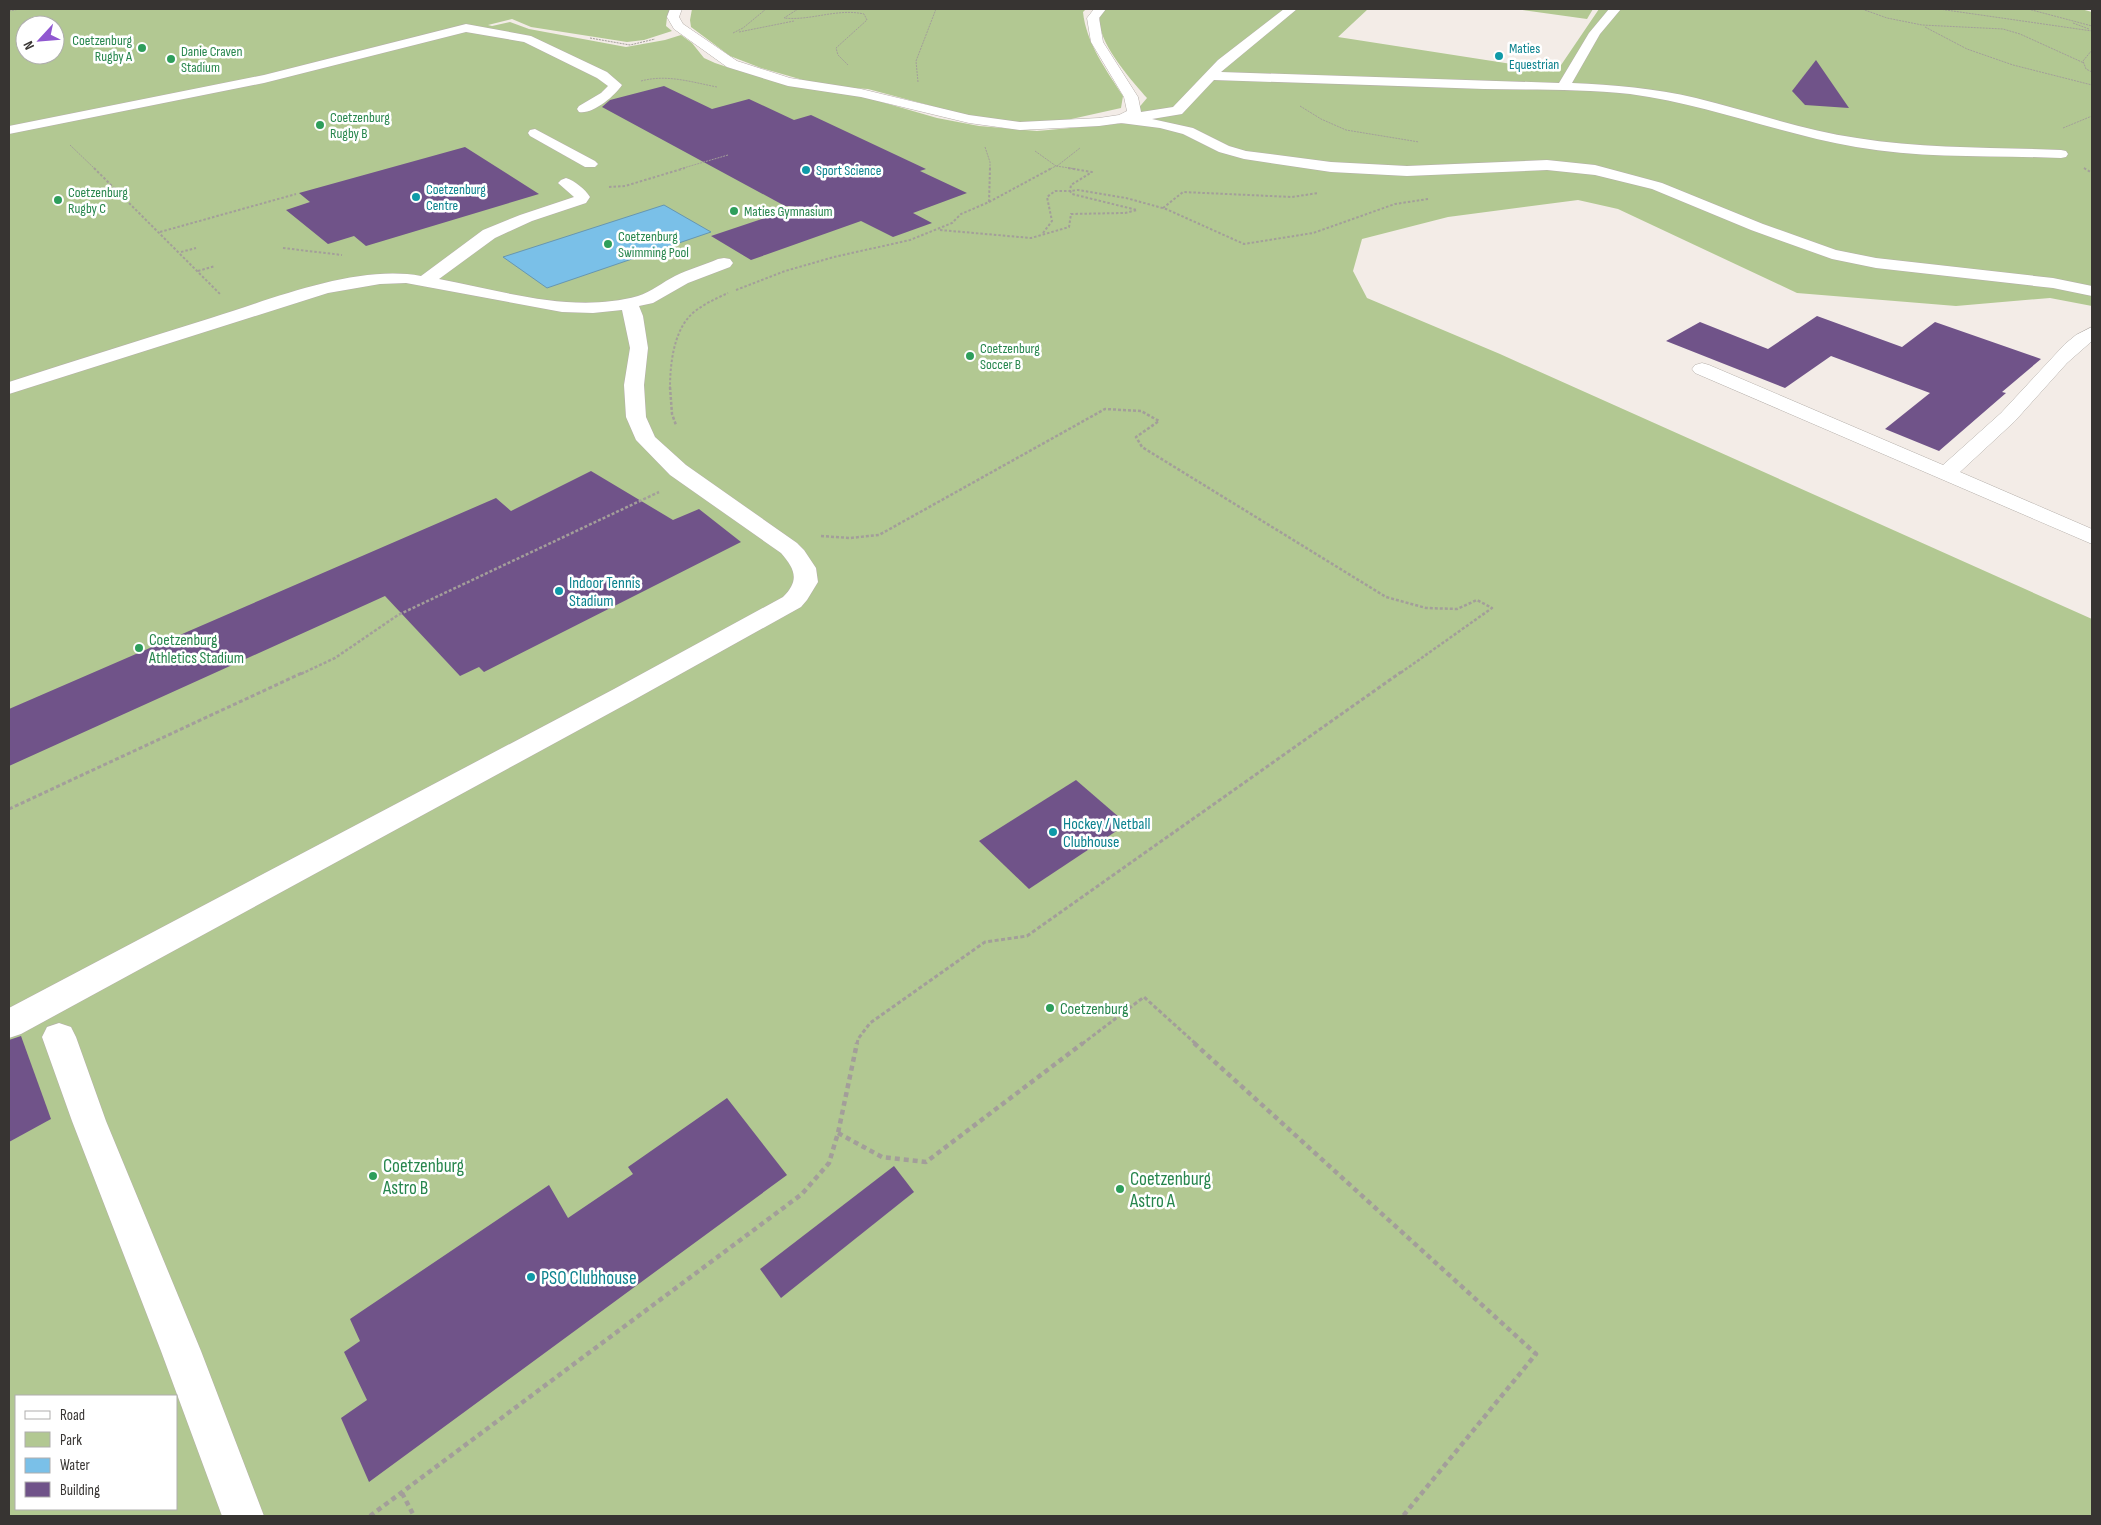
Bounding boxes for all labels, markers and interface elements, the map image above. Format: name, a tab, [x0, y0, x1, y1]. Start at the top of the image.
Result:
north arrow	[15, 15, 65, 65]
place label: Coetzenburg Rugby A	[72, 32, 133, 65]
text: N	[19, 38, 38, 53]
place label: Maties Equestrian	[1509, 40, 1559, 73]
marker: Coetzenburg Rugby A	[136, 42, 148, 54]
place label: Danie Craven Stadium	[181, 43, 242, 76]
marker: Maties Equestrian	[1493, 50, 1505, 62]
marker: Danie Craven Stadium	[165, 53, 177, 65]
place label: Coetzenburg Rugby B	[330, 109, 390, 142]
marker: Coetzenburg Rugby B	[314, 119, 326, 131]
place label: Sport Science	[816, 162, 881, 179]
marker: Sport Science	[800, 164, 812, 176]
place label: Coetzenburg Centre	[426, 181, 486, 214]
place label: Coetzenburg Rugby C	[68, 184, 128, 217]
marker: Coetzenburg Centre	[410, 191, 422, 203]
marker: Coetzenburg Rugby C	[52, 194, 64, 206]
place label: Maties Gymnasium	[744, 203, 833, 220]
marker: Maties Gymnasium	[728, 205, 740, 217]
place label: Coetzenburg Swimming Pool	[618, 228, 689, 261]
marker: Coetzenburg Swimming Pool	[602, 238, 614, 250]
place label: Coetzenburg Soccer B	[980, 340, 1040, 373]
marker: Coetzenburg Soccer B	[964, 350, 976, 362]
place label: Indoor Tennis Stadium	[569, 574, 641, 611]
marker: Indoor Tennis Stadium	[553, 585, 565, 597]
place label: Coetzenburg Athletics Stadium	[148, 631, 244, 668]
marker: Coetzenburg Athletics Stadium	[133, 642, 145, 654]
place label: Hockey / Netball Clubhouse	[1063, 815, 1150, 852]
marker: Hockey / Netball Clubhouse	[1047, 826, 1059, 838]
place label: Coetzenburg	[1060, 1000, 1128, 1019]
marker: Coetzenburg	[1044, 1002, 1056, 1014]
place label: Coetzenburg Astro B	[382, 1155, 465, 1200]
place label: Coetzenburg Astro A	[1129, 1168, 1212, 1213]
marker: Coetzenburg Astro B	[367, 1170, 379, 1182]
marker: Coetzenburg Astro A	[1114, 1183, 1126, 1195]
place label: PSO Clubhouse	[541, 1267, 637, 1290]
marker: PSO Clubhouse	[525, 1271, 537, 1283]
legend	[15, 1395, 178, 1510]
text: Road	[60, 1406, 85, 1425]
text: Park	[60, 1431, 82, 1450]
text: Water	[60, 1456, 91, 1475]
text: Building	[60, 1481, 100, 1500]

